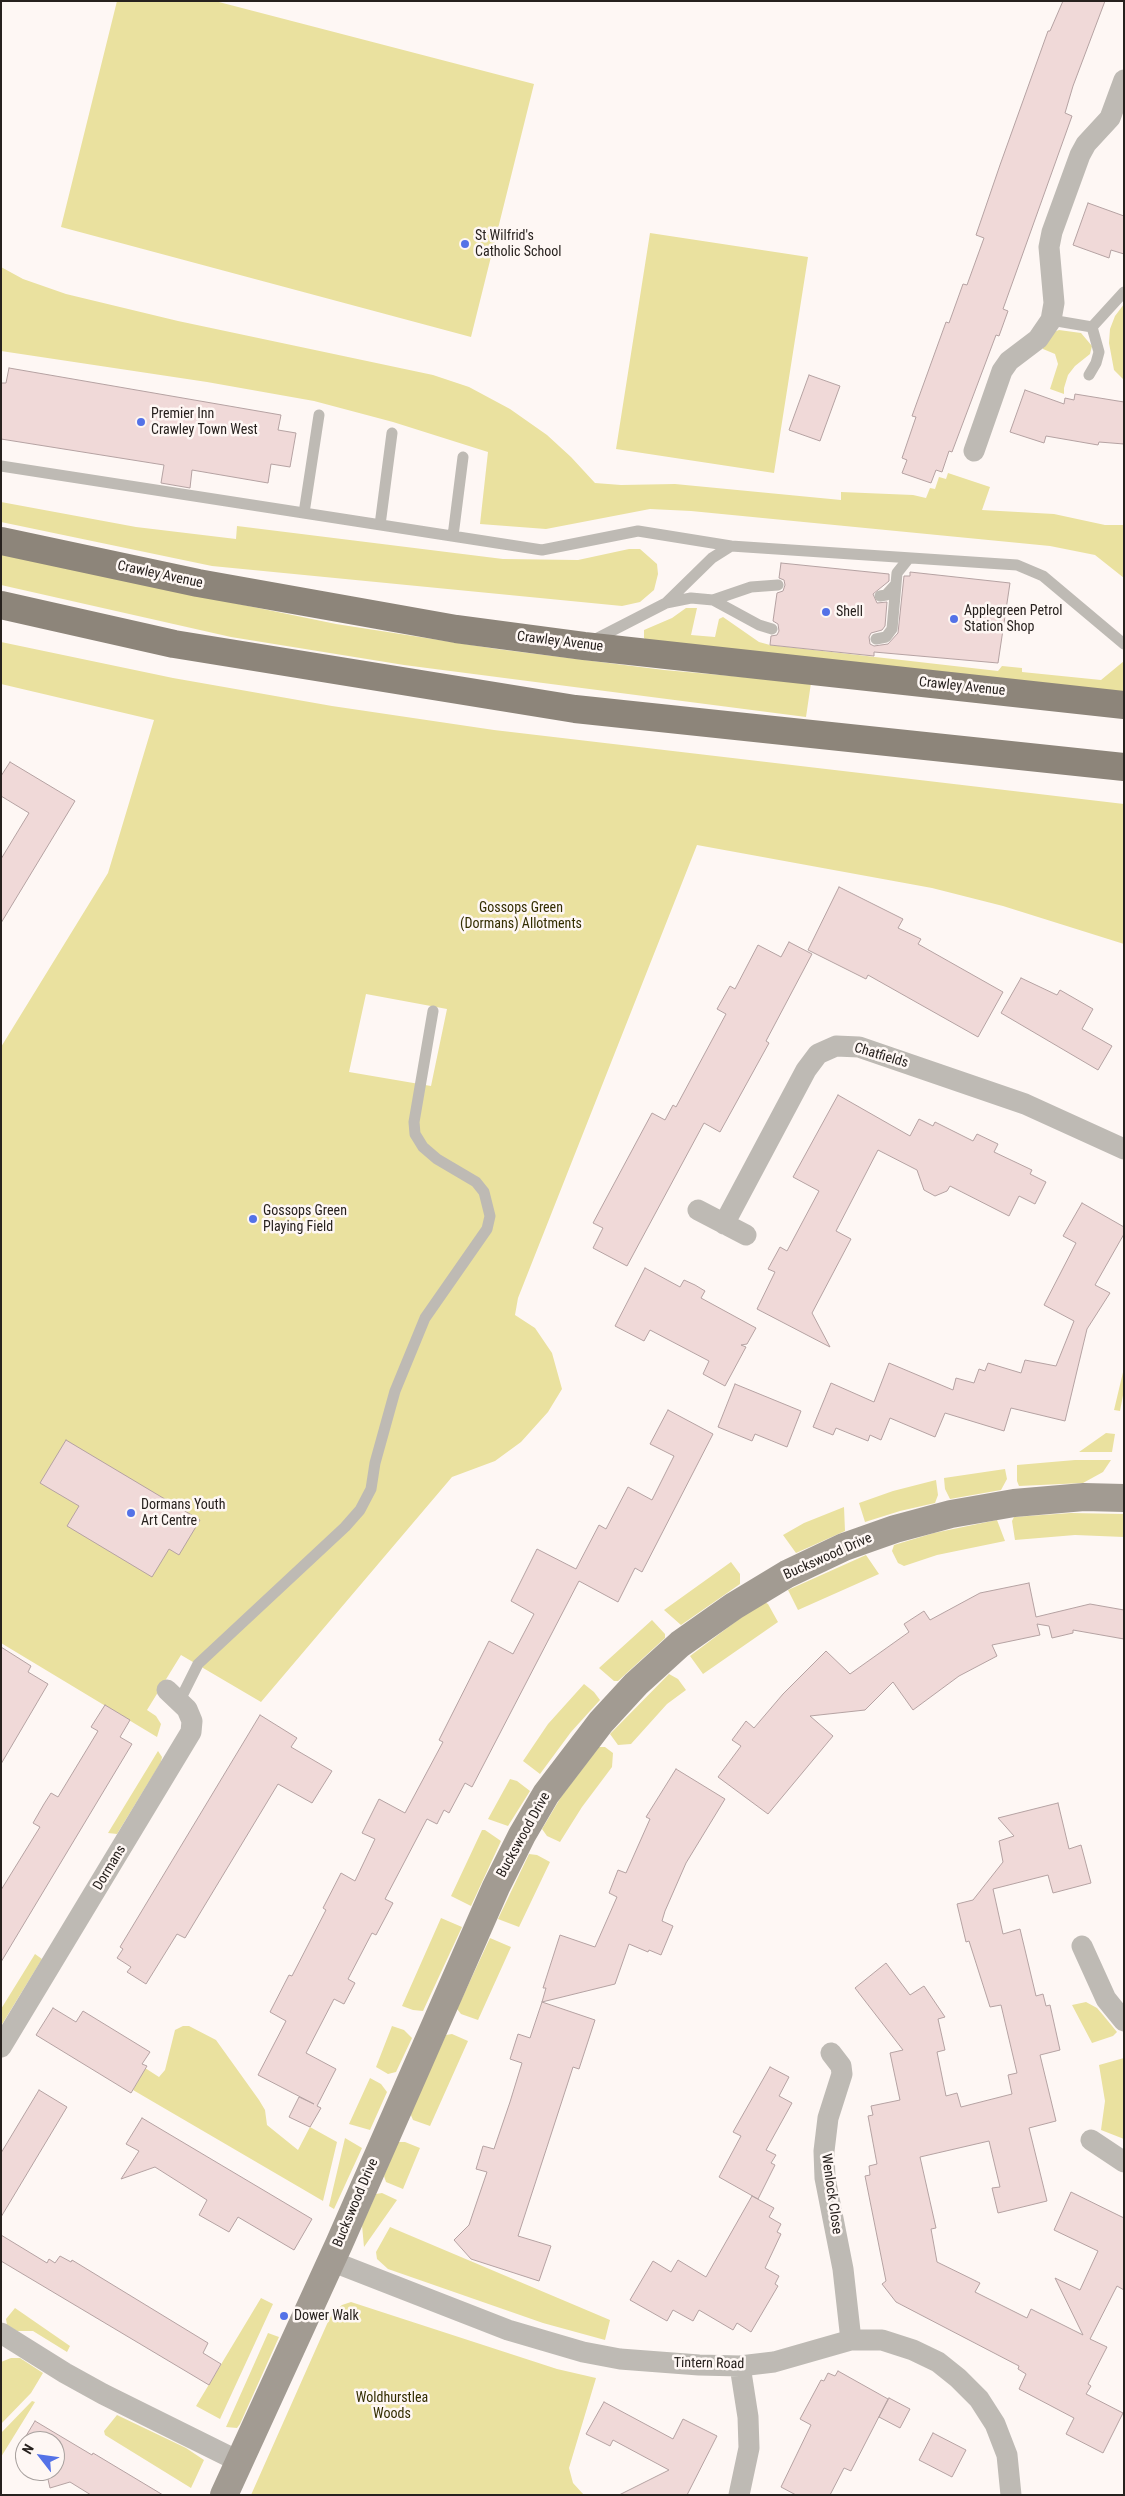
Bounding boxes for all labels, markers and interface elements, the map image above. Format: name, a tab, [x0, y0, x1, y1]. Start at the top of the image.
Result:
place label: St Wilfrid's Catholic School	[475, 228, 561, 260]
marker: St Wilfrid's Catholic School	[459, 238, 471, 250]
place label: Premier Inn Crawley Town West	[151, 406, 258, 438]
marker: Premier Inn Crawley Town West	[135, 416, 147, 428]
street label: Crawley Avenue	[116, 558, 204, 592]
place label: Applegreen Petrol Station Shop	[964, 603, 1063, 636]
place label: Shell	[836, 604, 863, 620]
marker: Shell	[820, 606, 832, 618]
marker: Applegreen Petrol Station Shop	[948, 613, 960, 625]
street label: Crawley Avenue	[516, 628, 604, 656]
street label: Crawley Avenue	[918, 674, 1006, 700]
park label: Gossops Green (Dormans) Allotments	[460, 900, 582, 932]
street label: Chatfields	[852, 1040, 910, 1072]
place label: Gossops Green Playing Field	[263, 1203, 347, 1236]
marker: Gossops Green Playing Field	[247, 1213, 259, 1225]
place label: Dormans Youth Art Centre	[141, 1497, 226, 1530]
marker: Dormans Youth Art Centre	[125, 1507, 137, 1519]
street label: Buckswood Drive	[781, 1530, 875, 1584]
street label: Buckswood Drive	[494, 1789, 554, 1881]
street label: Dormans	[90, 1842, 130, 1894]
street label: Wenlock Close	[817, 2153, 845, 2235]
street label: Buckswood Drive	[330, 2156, 382, 2250]
place label: Dower Walk	[294, 2308, 359, 2324]
marker: Dower Walk	[278, 2310, 290, 2322]
street label: Tintern Road	[674, 2355, 744, 2373]
park label: Woldhurstlea Woods	[356, 2390, 428, 2422]
north arrow	[15, 2431, 65, 2481]
text: N	[19, 2441, 37, 2457]

